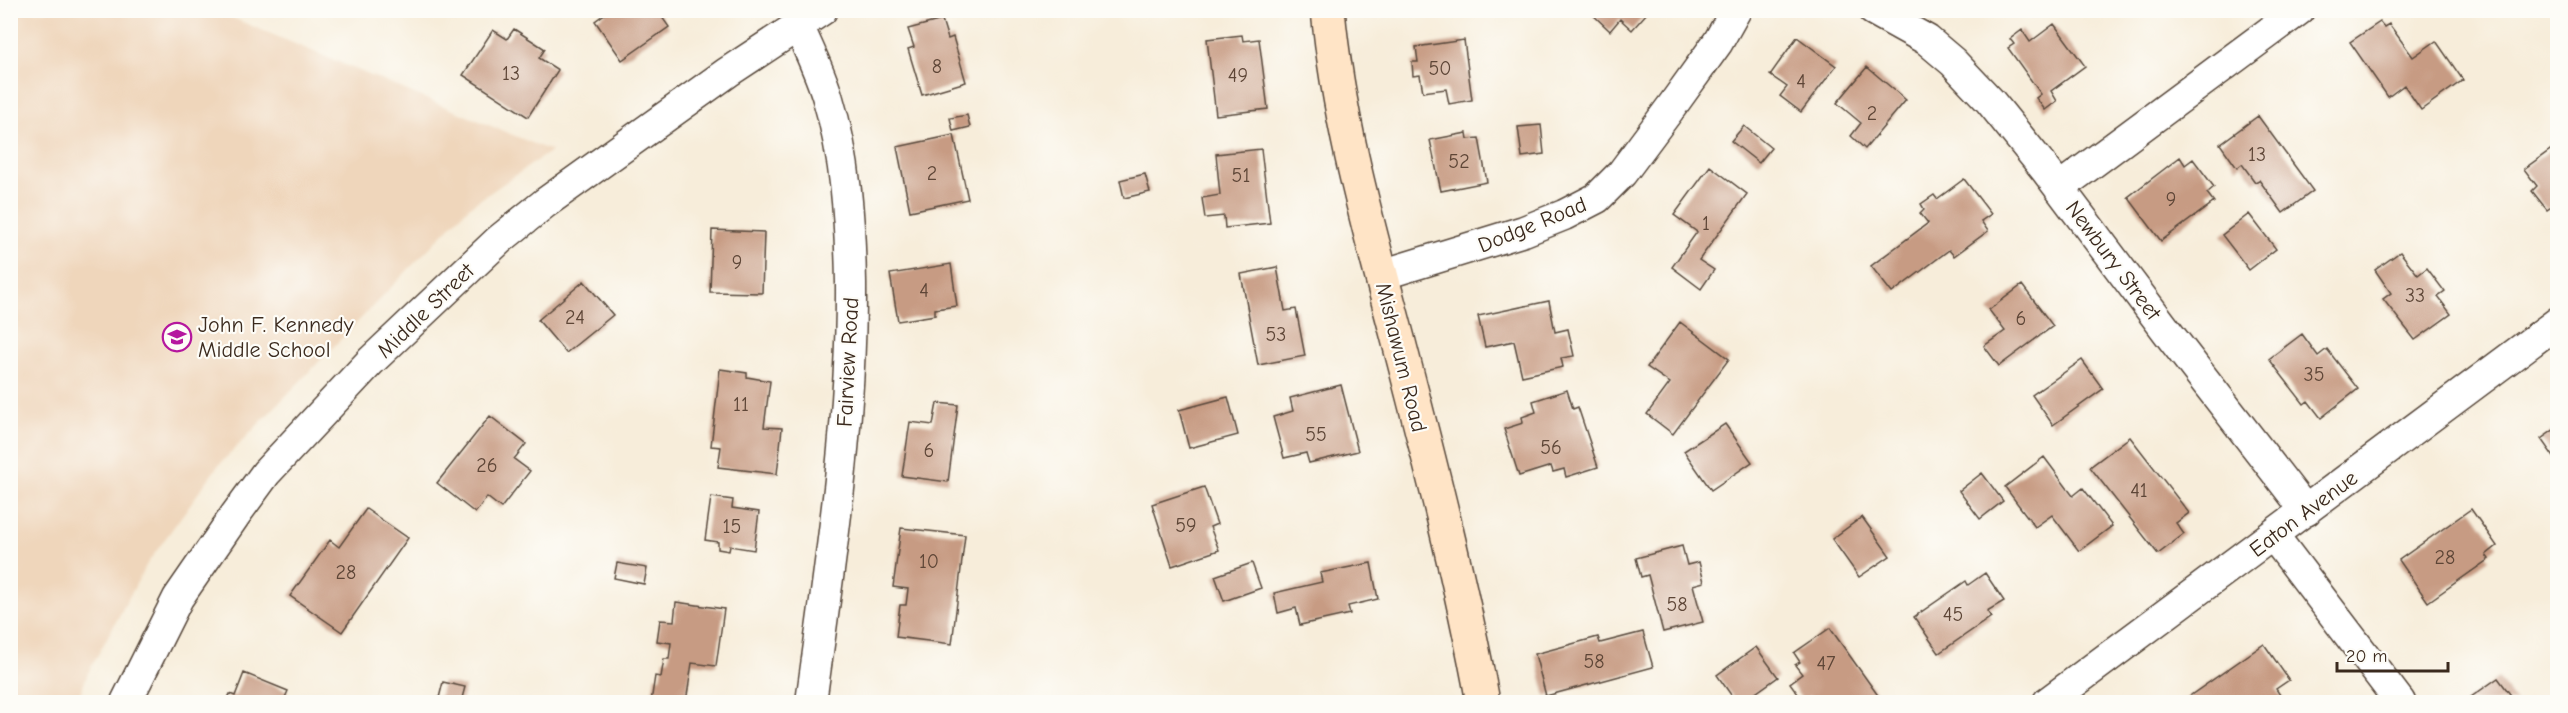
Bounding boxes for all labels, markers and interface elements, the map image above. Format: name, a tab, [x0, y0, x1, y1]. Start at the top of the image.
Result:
house number: 8	[932, 55, 942, 78]
house number: 50	[1428, 57, 1452, 80]
house number: 13	[502, 62, 520, 85]
house number: 49	[1228, 64, 1248, 87]
house number: 4	[1796, 70, 1806, 93]
house number: 2	[1867, 102, 1877, 125]
house number: 13	[2248, 143, 2266, 166]
house number: 52	[1448, 150, 1470, 173]
house number: 2	[927, 162, 937, 185]
house number: 51	[1232, 164, 1250, 187]
house number: 9	[2166, 188, 2176, 211]
street label: Dodge Road	[1474, 191, 1590, 258]
street label: Newbury Street	[2060, 196, 2167, 326]
house number: 1	[1702, 212, 1710, 235]
house number: 9	[732, 251, 742, 274]
street label: Middle Street	[372, 257, 480, 363]
house number: 4	[919, 279, 929, 302]
street label: Mishawum Road	[1370, 280, 1432, 435]
house number: 33	[2405, 284, 2425, 307]
street label: Fairview Road	[832, 297, 864, 428]
house number: 24	[565, 306, 585, 329]
house number: 6	[2016, 307, 2026, 330]
place label: John F. Kennedy Middle School	[198, 312, 354, 363]
school or university icon: John F. Kennedy Middle School	[161, 321, 193, 353]
house number: 53	[1266, 323, 1286, 346]
house number: 35	[2304, 363, 2324, 386]
house number: 11	[733, 393, 749, 416]
house number: 55	[1305, 423, 1327, 446]
house number: 56	[1540, 436, 1562, 459]
house number: 6	[924, 439, 934, 462]
house number: 26	[476, 454, 498, 477]
street label: Eaton Avenue	[2244, 465, 2363, 563]
house number: 41	[2130, 479, 2148, 502]
house number: 59	[1175, 514, 1197, 537]
house number: 15	[723, 515, 741, 538]
house number: 28	[2435, 546, 2455, 569]
house number: 10	[919, 550, 939, 573]
house number: 28	[336, 561, 356, 584]
house number: 58	[1666, 593, 1688, 616]
house number: 45	[1943, 603, 1963, 626]
scale bar	[2337, 635, 2448, 673]
text: 20 m	[2346, 646, 2387, 667]
house number: 58	[1583, 650, 1605, 673]
house number: 47	[1816, 652, 1836, 675]

